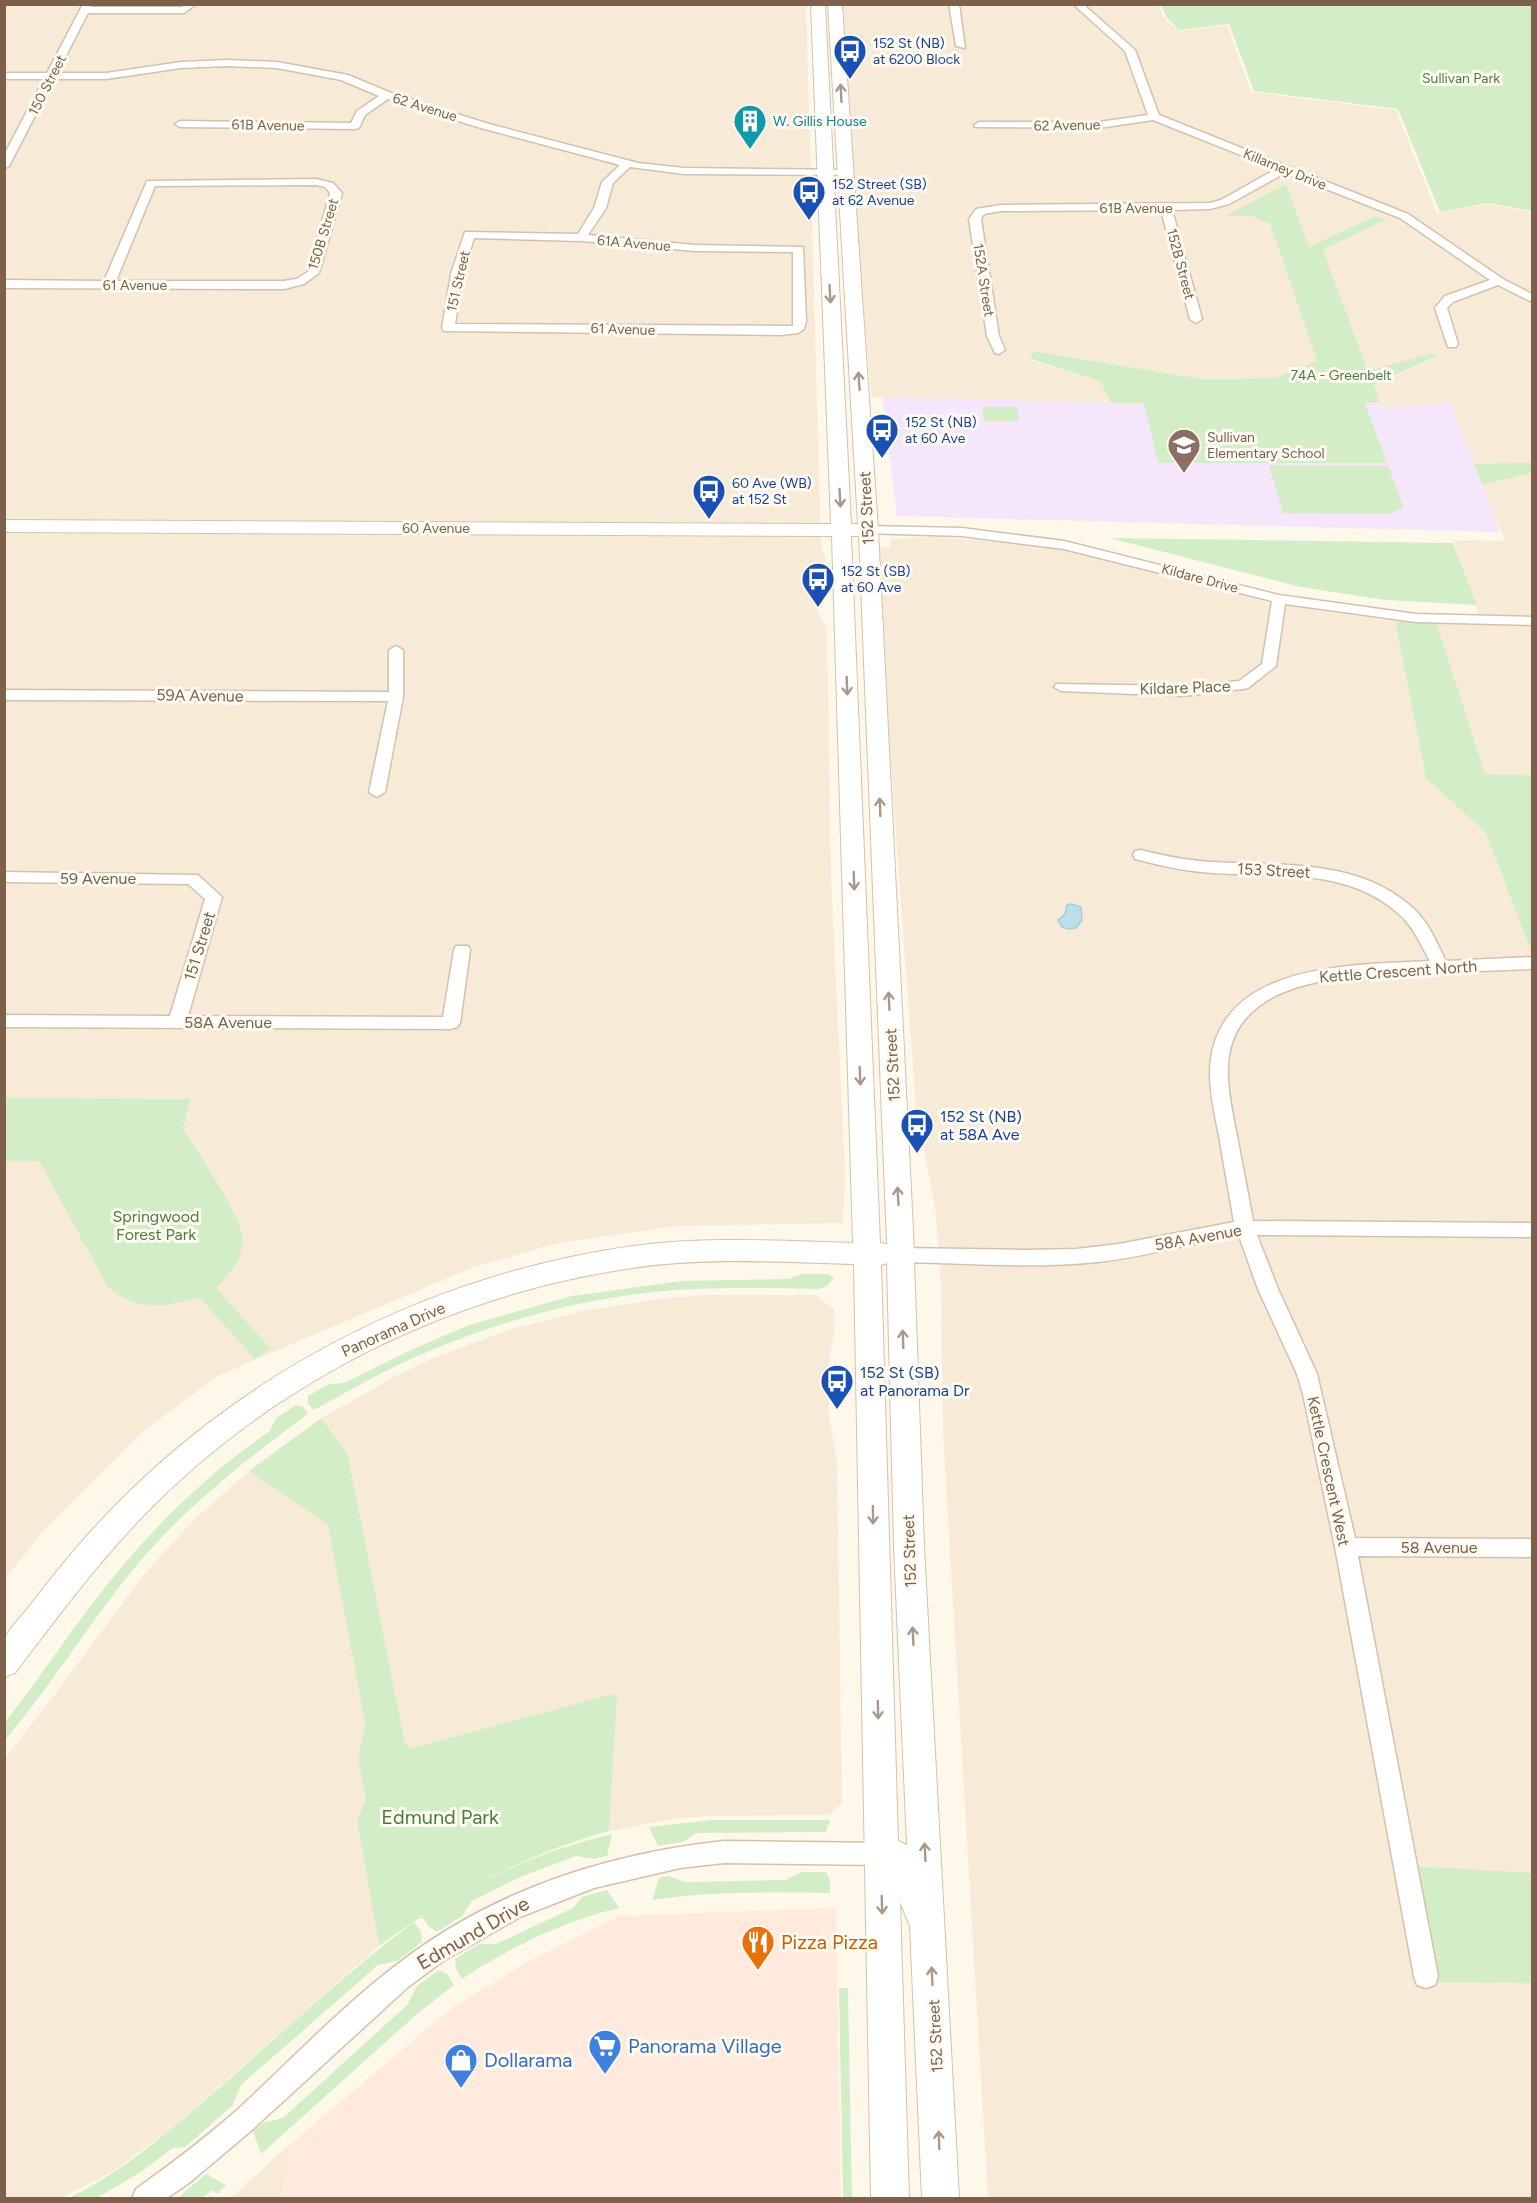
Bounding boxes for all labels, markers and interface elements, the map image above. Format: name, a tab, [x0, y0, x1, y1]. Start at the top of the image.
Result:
bus stop icon: 152 St (NB) at 6200 Block	[832, 33, 868, 80]
place label: 152 St (NB) at 6200 Block	[873, 35, 960, 68]
street label: 150 Street	[25, 52, 70, 118]
park label: Sullivan Park	[1422, 70, 1500, 87]
one-way arrow	[835, 83, 846, 103]
street label: 62 Avenue	[391, 90, 459, 125]
building icon: W. Gillis House	[732, 103, 768, 150]
place label: W. Gillis House	[773, 113, 867, 130]
street label: 61B Avenue	[231, 116, 305, 135]
street label: 62 Avenue	[1034, 116, 1101, 135]
street label: Killarney Drive	[1241, 145, 1329, 194]
bus stop icon: 152 Street (SB) at 62 Avenue	[791, 174, 827, 221]
place label: 152 Street (SB) at 62 Avenue	[832, 176, 927, 209]
street label: 150B Street	[305, 196, 342, 272]
street label: 61B Avenue	[1099, 200, 1173, 217]
street label: 152B Street	[1163, 227, 1198, 302]
street label: 61A Avenue	[596, 232, 672, 255]
street label: 152A Street	[969, 242, 998, 318]
street label: 151 Street	[443, 249, 474, 313]
street label: 61 Avenue	[103, 277, 168, 294]
one-way arrow	[824, 284, 835, 304]
street label: 61 Avenue	[590, 320, 656, 339]
park label: 74A - Greenbelt	[1290, 367, 1392, 384]
one-way arrow	[853, 372, 864, 392]
bus stop icon: 152 St (NB) at 60 Ave	[864, 412, 900, 459]
place label: 152 St (NB) at 60 Ave	[905, 414, 977, 447]
school or university icon: Sullivan Elementary School	[1166, 427, 1202, 474]
place label: Sullivan Elementary School	[1207, 429, 1325, 462]
street label: 152 Street	[855, 471, 878, 545]
bus stop icon: 60 Ave (WB) at 152 St	[691, 473, 727, 520]
place label: 60 Ave (WB) at 152 St	[732, 475, 812, 508]
one-way arrow	[834, 488, 845, 508]
street label: 60 Avenue	[402, 520, 470, 537]
street label: Kildare Drive	[1160, 560, 1240, 597]
bus stop icon: 152 St (SB) at 60 Ave	[800, 561, 836, 608]
place label: 152 St (SB) at 60 Ave	[841, 563, 911, 596]
one-way arrow	[841, 676, 853, 695]
street label: Kildare Place	[1139, 676, 1231, 699]
street label: 59A Avenue	[156, 685, 244, 706]
one-way arrow	[874, 797, 885, 817]
street label: 153 Street	[1237, 859, 1311, 882]
street label: 59 Avenue	[60, 869, 136, 888]
one-way arrow	[848, 870, 860, 890]
street label: 151 Street	[180, 909, 219, 983]
street label: Kettle Crescent North	[1318, 957, 1478, 986]
one-way arrow	[883, 992, 894, 1012]
street label: 58A Avenue	[184, 1013, 272, 1032]
street label: 152 Street	[881, 1028, 904, 1102]
one-way arrow	[854, 1065, 865, 1085]
bus stop icon: 152 St (NB) at 58A Ave	[899, 1107, 935, 1154]
place label: 152 St (NB) at 58A Ave	[940, 1107, 1022, 1144]
one-way arrow	[893, 1187, 904, 1207]
park label: Springwood Forest Park	[112, 1207, 200, 1244]
street label: 58A Avenue	[1153, 1220, 1243, 1254]
street label: Panorama Drive	[338, 1298, 448, 1361]
one-way arrow	[897, 1329, 908, 1349]
bus stop icon: 152 St (SB) at Panorama Dr	[819, 1363, 855, 1410]
place label: 152 St (SB) at Panorama Dr	[860, 1363, 970, 1400]
street label: Kettle Crescent West	[1303, 1394, 1354, 1548]
one-way arrow	[868, 1505, 879, 1525]
street label: 152 Street	[899, 1514, 920, 1588]
street label: 58 Avenue	[1400, 1538, 1478, 1557]
one-way arrow	[908, 1627, 919, 1647]
one-way arrow	[872, 1700, 883, 1720]
park label: Edmund Park	[381, 1805, 499, 1829]
one-way arrow	[920, 1842, 931, 1862]
street label: Edmund Drive	[413, 1891, 534, 1975]
one-way arrow	[876, 1895, 888, 1915]
restaurant icon: Pizza Pizza	[740, 1924, 776, 1971]
place label: Pizza Pizza	[781, 1930, 878, 1954]
one-way arrow	[926, 1967, 937, 1987]
street label: 152 Street	[924, 1999, 947, 2073]
supermarket icon: Panorama Village	[587, 2028, 623, 2075]
place label: Panorama Village	[628, 2034, 782, 2058]
shop icon: Dollarama	[443, 2042, 479, 2089]
place label: Dollarama	[484, 2048, 573, 2072]
one-way arrow	[933, 2131, 945, 2151]

